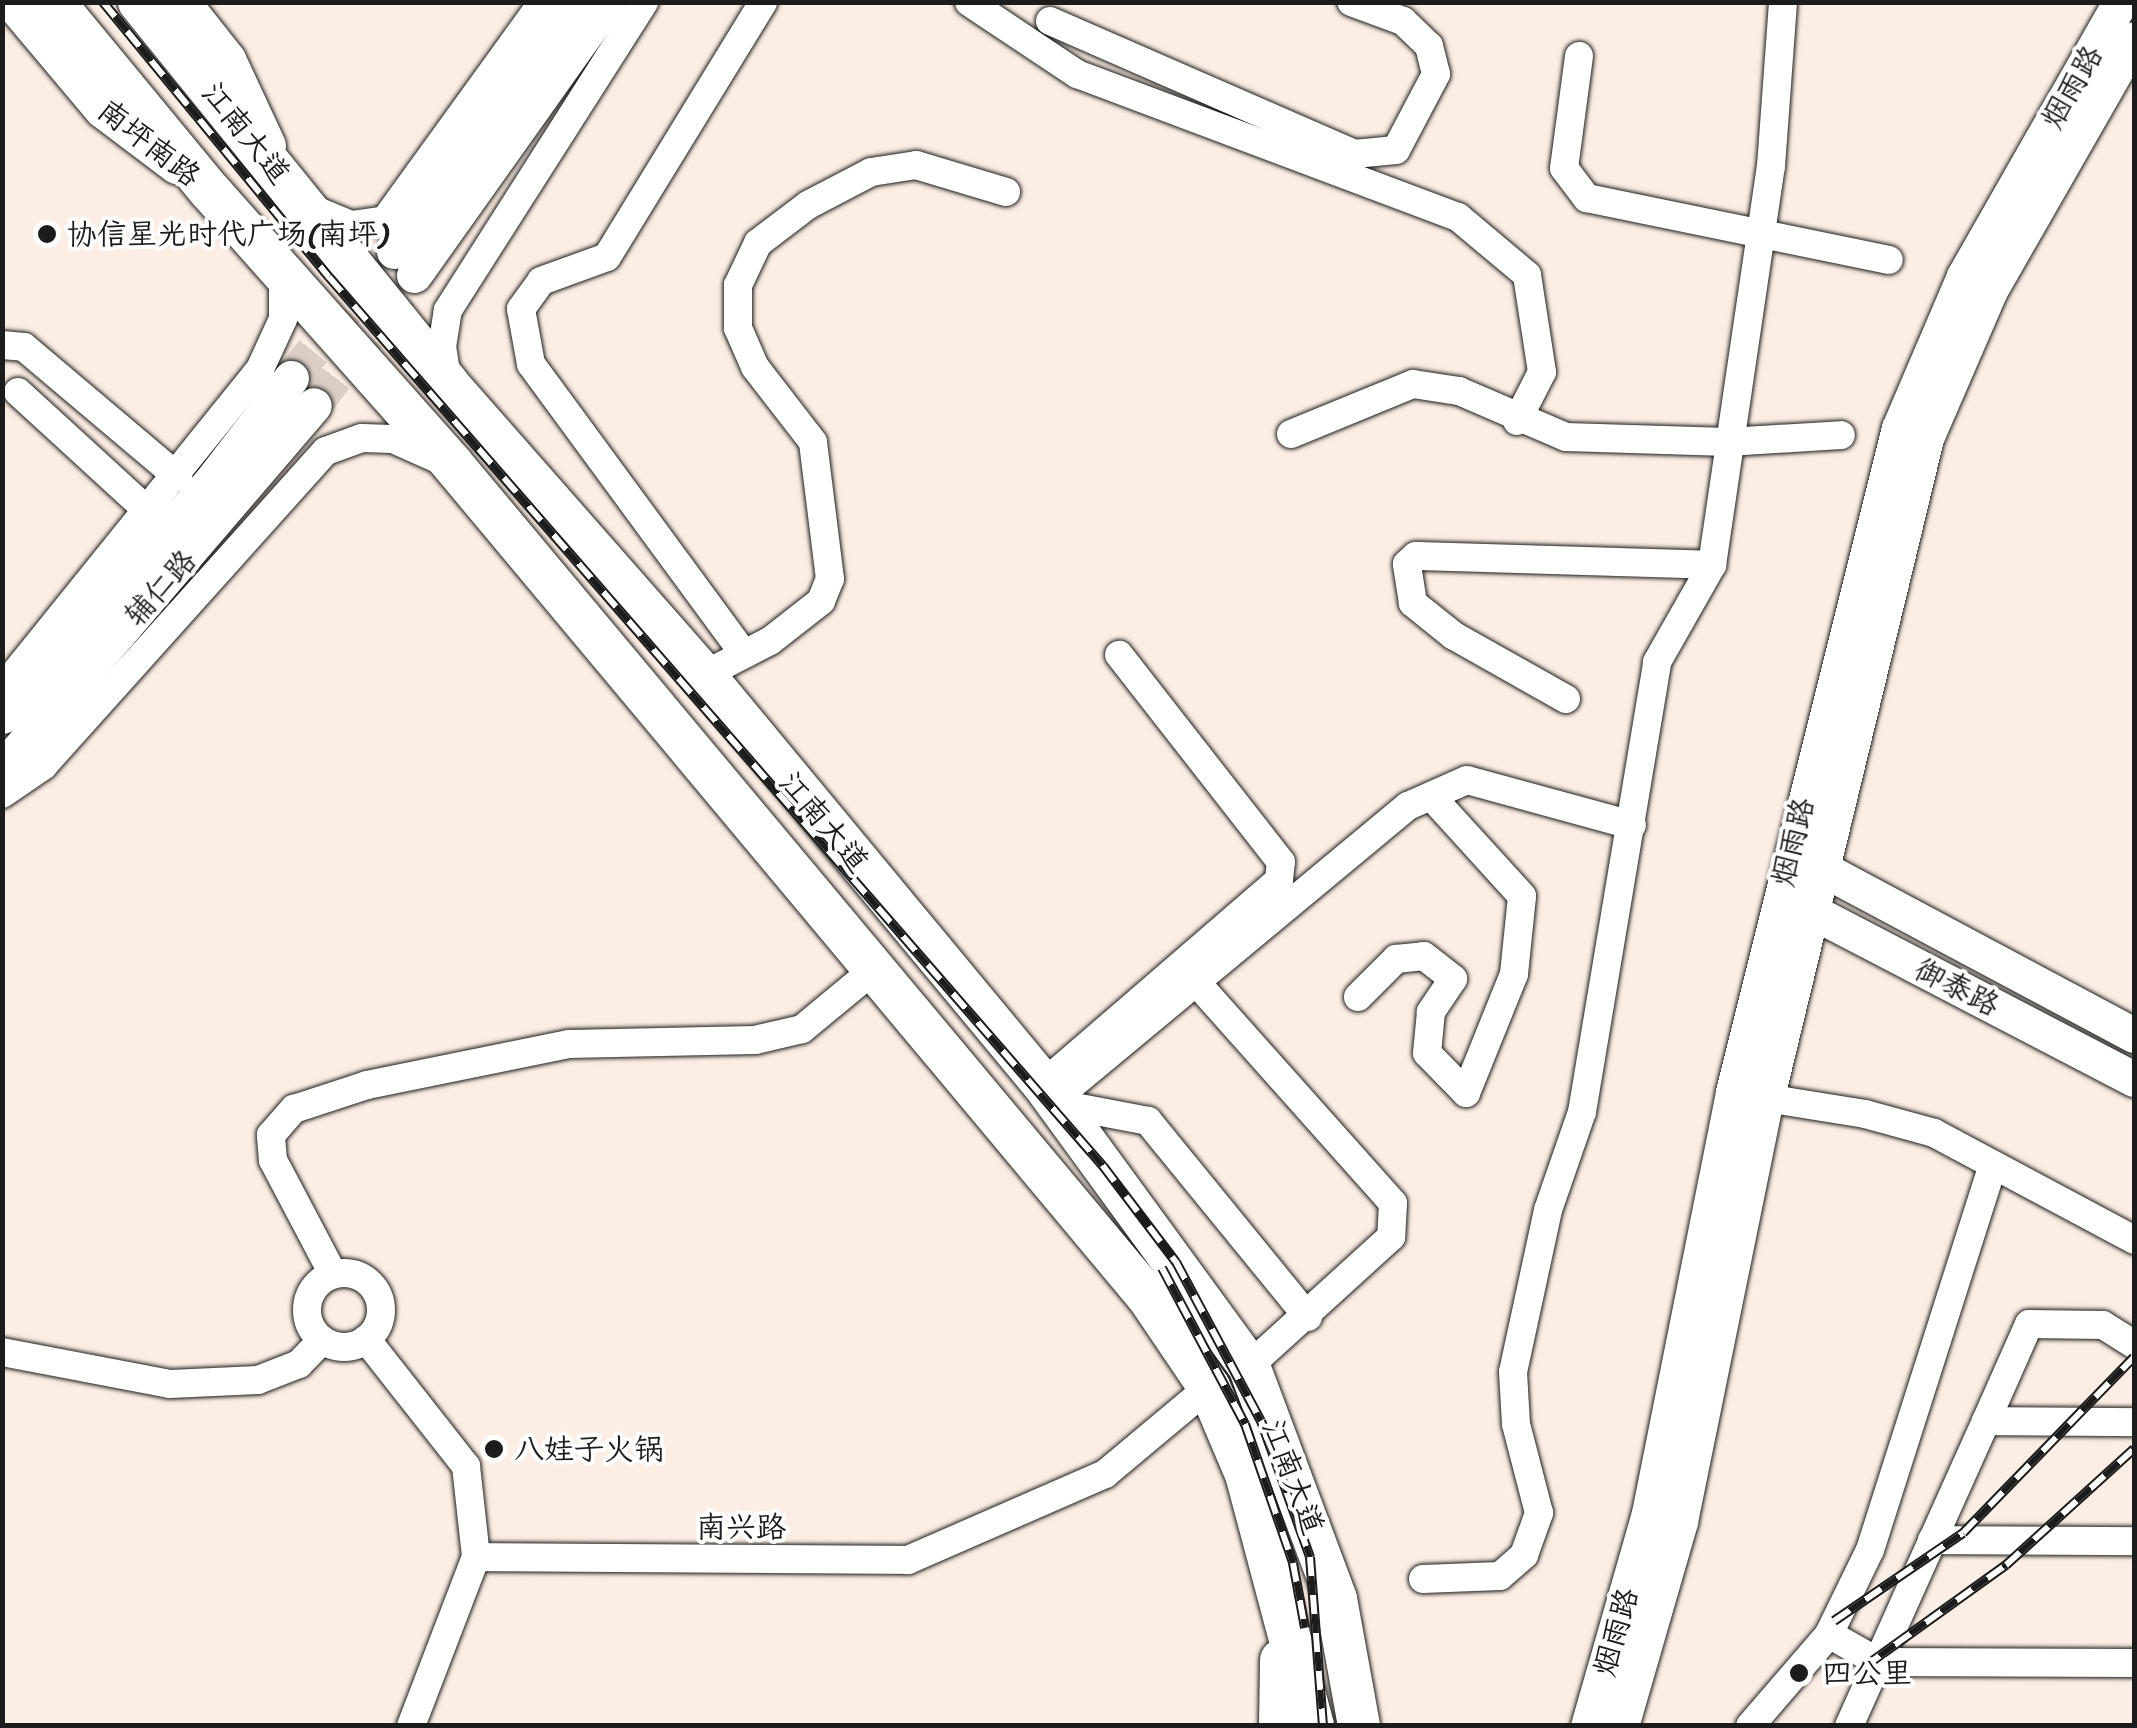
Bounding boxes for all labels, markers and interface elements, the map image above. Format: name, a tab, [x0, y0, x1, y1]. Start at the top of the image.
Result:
street label: 烟雨路	[2034, 39, 2110, 135]
street label: 江南大道	[194, 75, 298, 191]
street label: 南坪南路	[91, 92, 207, 194]
place label: 协信星光时代广场(南坪)	[67, 216, 388, 252]
marker: 协信星光时代广场(南坪)	[36, 223, 58, 245]
street label: 辅仁路	[117, 543, 203, 633]
street label: 江南大道	[772, 764, 876, 880]
street label: 烟雨路	[1765, 794, 1821, 890]
street label: 御泰路	[1909, 951, 2005, 1023]
street label: 江南大道	[1255, 1415, 1331, 1539]
place label: 八娃子火锅	[514, 1431, 664, 1467]
marker: 八娃子火锅	[483, 1438, 505, 1460]
street label: 南兴路	[696, 1509, 786, 1545]
street label: 烟雨路	[1586, 1584, 1646, 1680]
place label: 四公里	[1822, 1655, 1912, 1691]
marker: 四公里	[1786, 1660, 1812, 1686]

